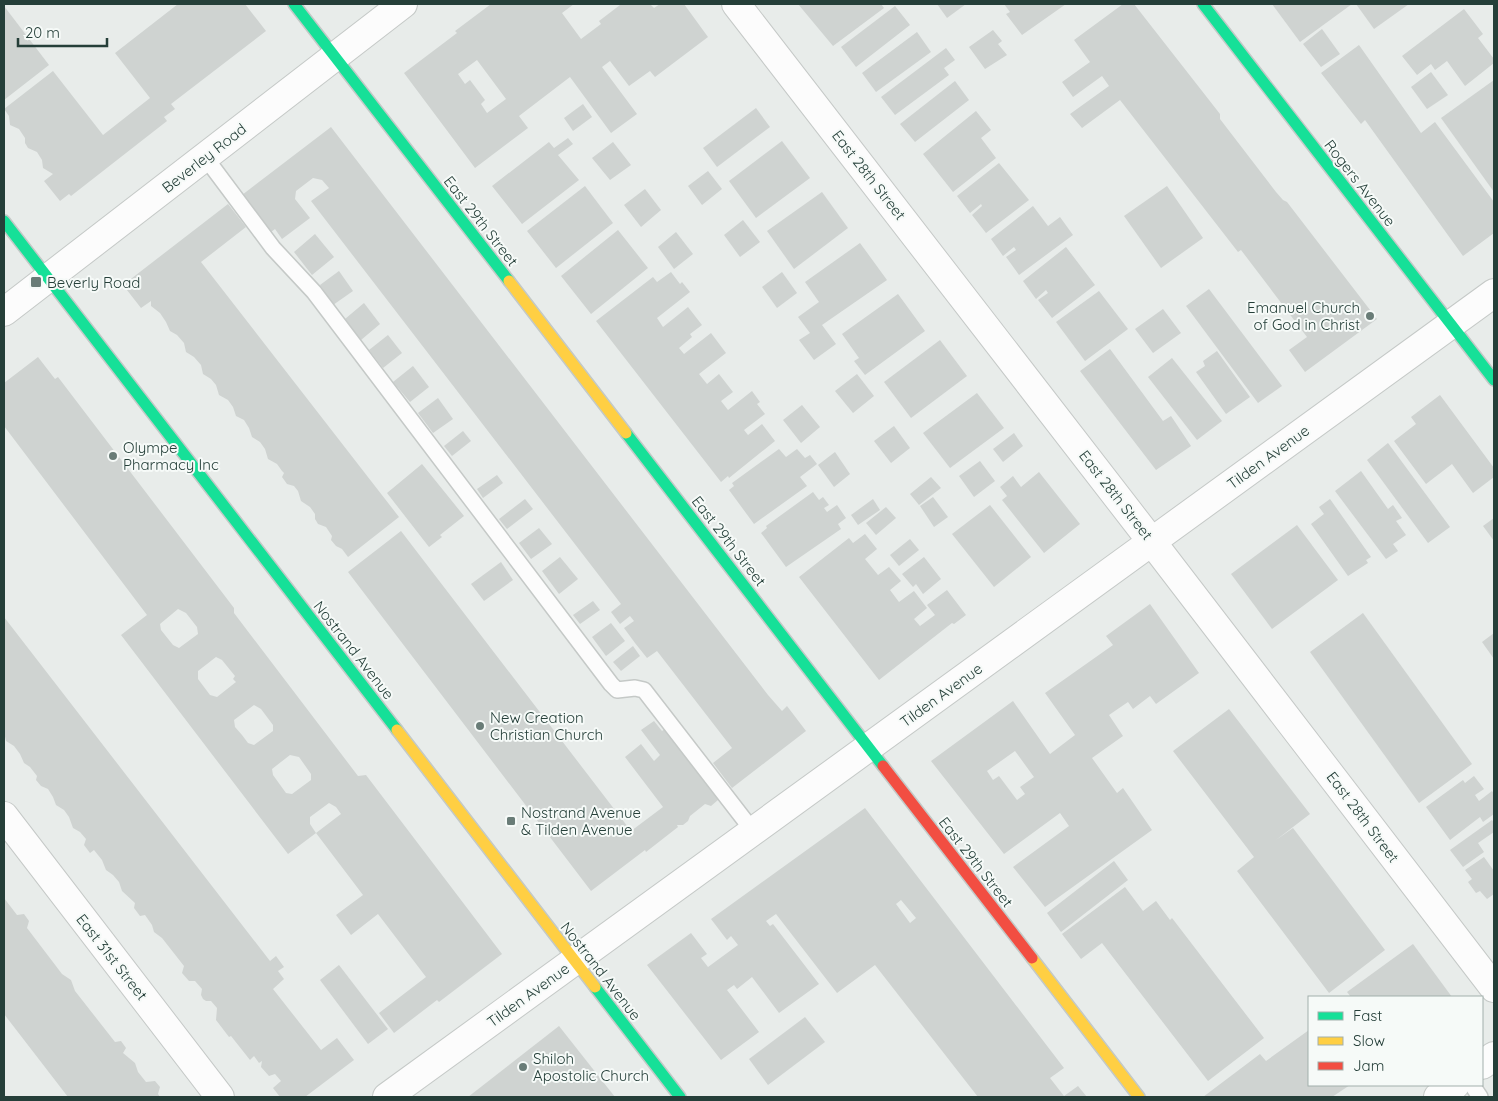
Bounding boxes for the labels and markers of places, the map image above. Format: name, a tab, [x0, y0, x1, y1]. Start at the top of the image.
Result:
place label: Beverly Road	[47, 273, 140, 292]
marker: Beverly Road	[29, 275, 43, 289]
place label: Emanuel Church of God in Christ	[1247, 298, 1360, 334]
marker: Emanuel Church of God in Christ	[1364, 310, 1376, 322]
place label: Olympe Pharmacy Inc	[123, 438, 219, 474]
marker: Olympe Pharmacy Inc	[107, 450, 119, 462]
place label: New Creation Christian Church	[490, 708, 603, 744]
marker: New Creation Christian Church	[474, 720, 486, 732]
place label: Nostrand Avenue & Tilden Avenue	[521, 803, 641, 839]
marker: Nostrand Avenue & Tilden Avenue	[505, 815, 517, 827]
place label: Shiloh Apostolic Church	[533, 1049, 649, 1085]
marker: Shiloh Apostolic Church	[517, 1061, 529, 1073]

